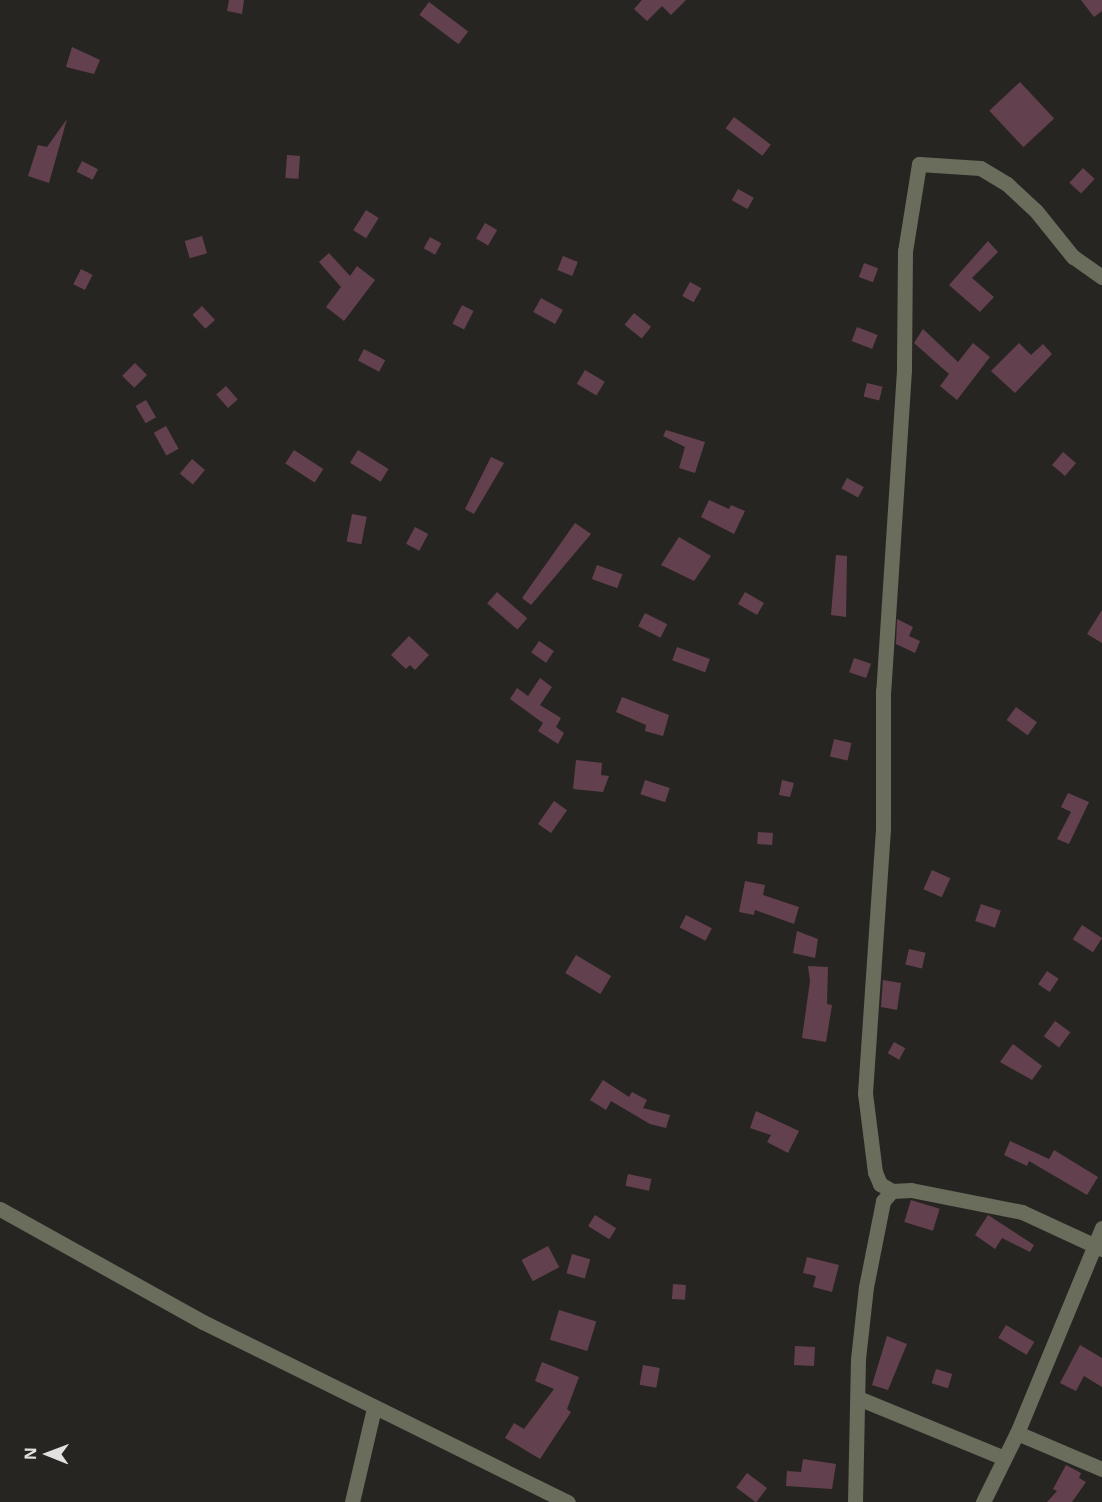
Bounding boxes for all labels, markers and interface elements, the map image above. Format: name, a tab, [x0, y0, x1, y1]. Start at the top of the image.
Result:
north arrow	[18, 1424, 78, 1484]
text: N	[19, 1447, 41, 1460]

